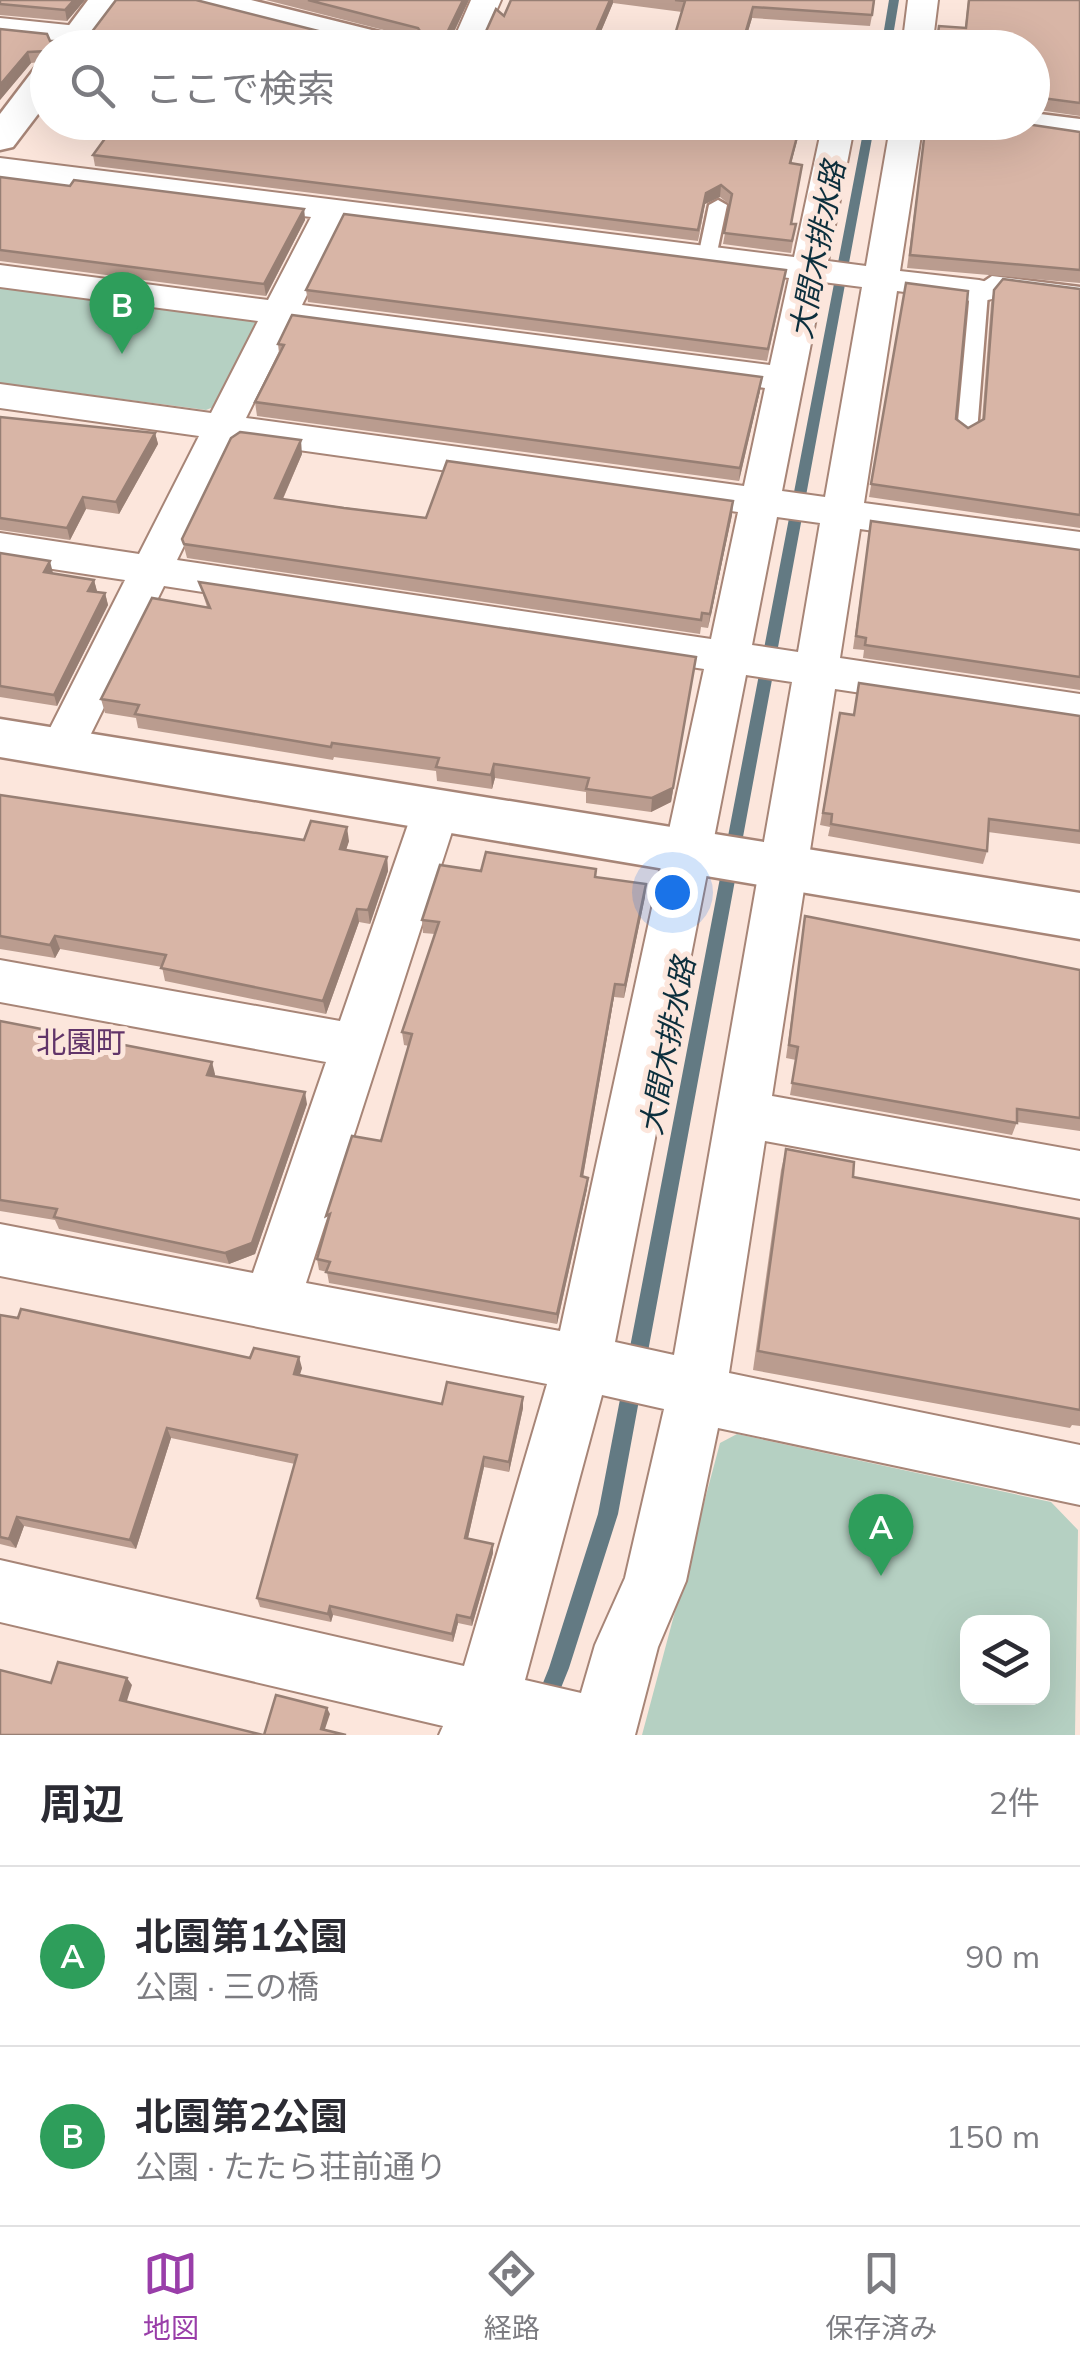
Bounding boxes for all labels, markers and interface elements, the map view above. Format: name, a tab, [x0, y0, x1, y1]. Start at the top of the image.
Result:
search box	[30, 30, 1050, 140]
icon: search	[65, 58, 120, 113]
text: ここで検索	[145, 64, 335, 112]
water label: 大間木排水路	[781, 155, 853, 342]
pin: B	[90, 272, 154, 354]
your location	[647, 867, 698, 918]
water label: 大間木排水路	[631, 951, 703, 1138]
district label: 北園町	[36, 1023, 126, 1061]
pin: A	[848, 1494, 914, 1576]
map controls	[960, 1615, 1050, 1705]
button: layers	[960, 1615, 1050, 1705]
text: 周辺	[40, 1777, 124, 1830]
text: 2件	[989, 1782, 1040, 1822]
text: 北園第1公園	[135, 1912, 348, 1960]
text: A	[60, 1936, 85, 1976]
text: 90 m	[965, 1936, 1040, 1976]
text: 公園 · 三の橋	[135, 1966, 319, 2006]
text: 北園第2公園	[135, 2092, 348, 2140]
text: B	[61, 2116, 84, 2156]
text: 150 m	[946, 2116, 1040, 2156]
text: 公園 · たたら荘前通り	[135, 2146, 447, 2186]
tab: 地図	[143, 2246, 199, 2346]
tab: 経路	[484, 2246, 540, 2346]
tab: 保存済み	[825, 2246, 937, 2346]

